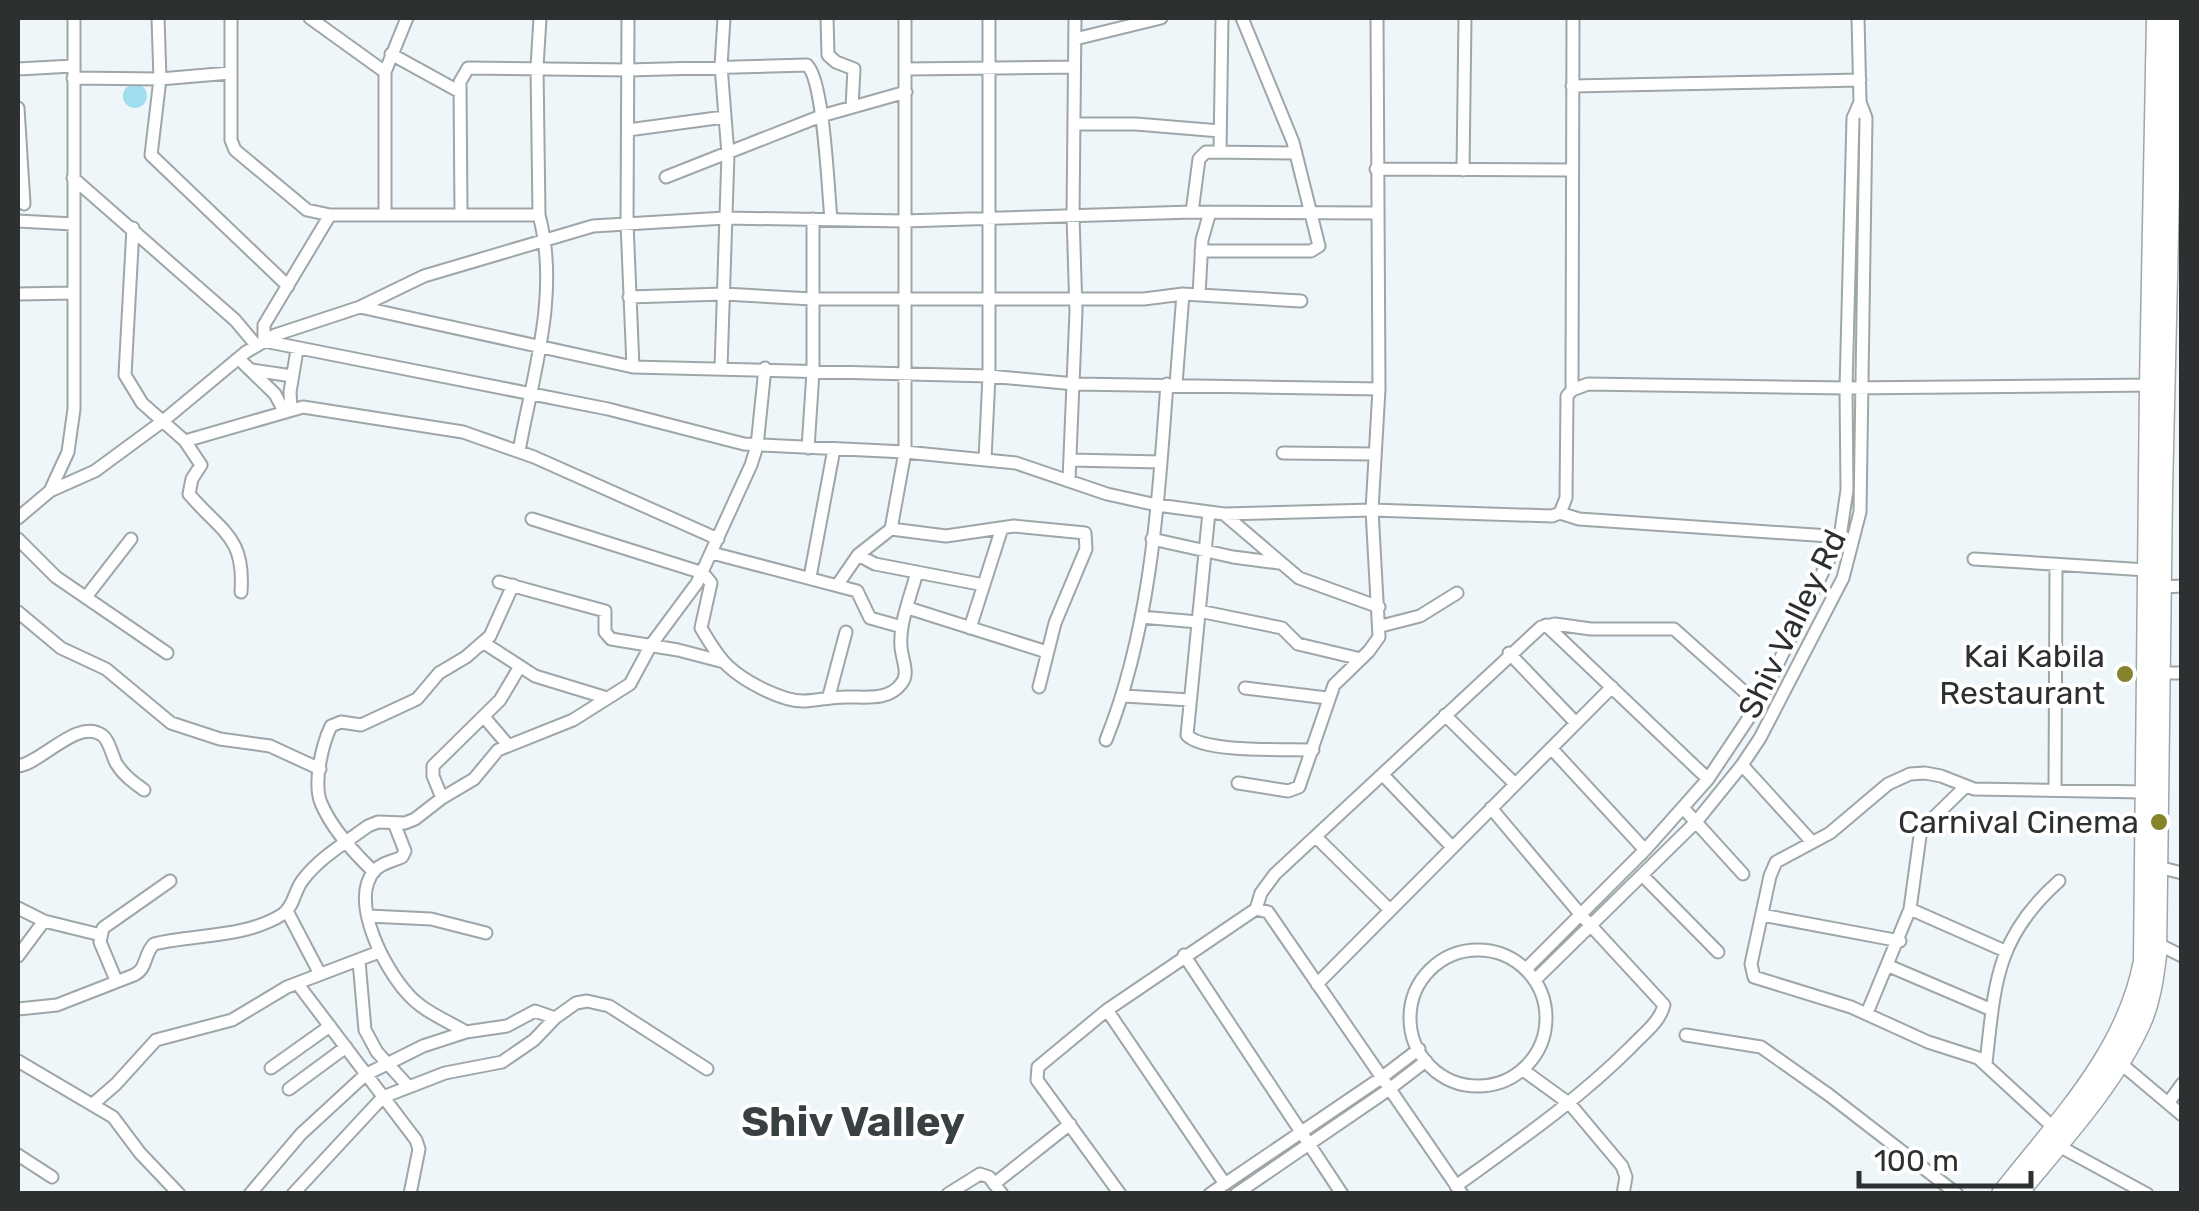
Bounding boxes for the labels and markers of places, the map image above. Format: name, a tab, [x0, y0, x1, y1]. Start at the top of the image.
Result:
place label: Kai Kabila Restaurant	[1939, 637, 2105, 712]
marker: Kai Kabila Restaurant	[2114, 663, 2136, 685]
place label: Carnival Cinema	[1898, 803, 2139, 841]
marker: Carnival Cinema	[2148, 811, 2170, 833]

